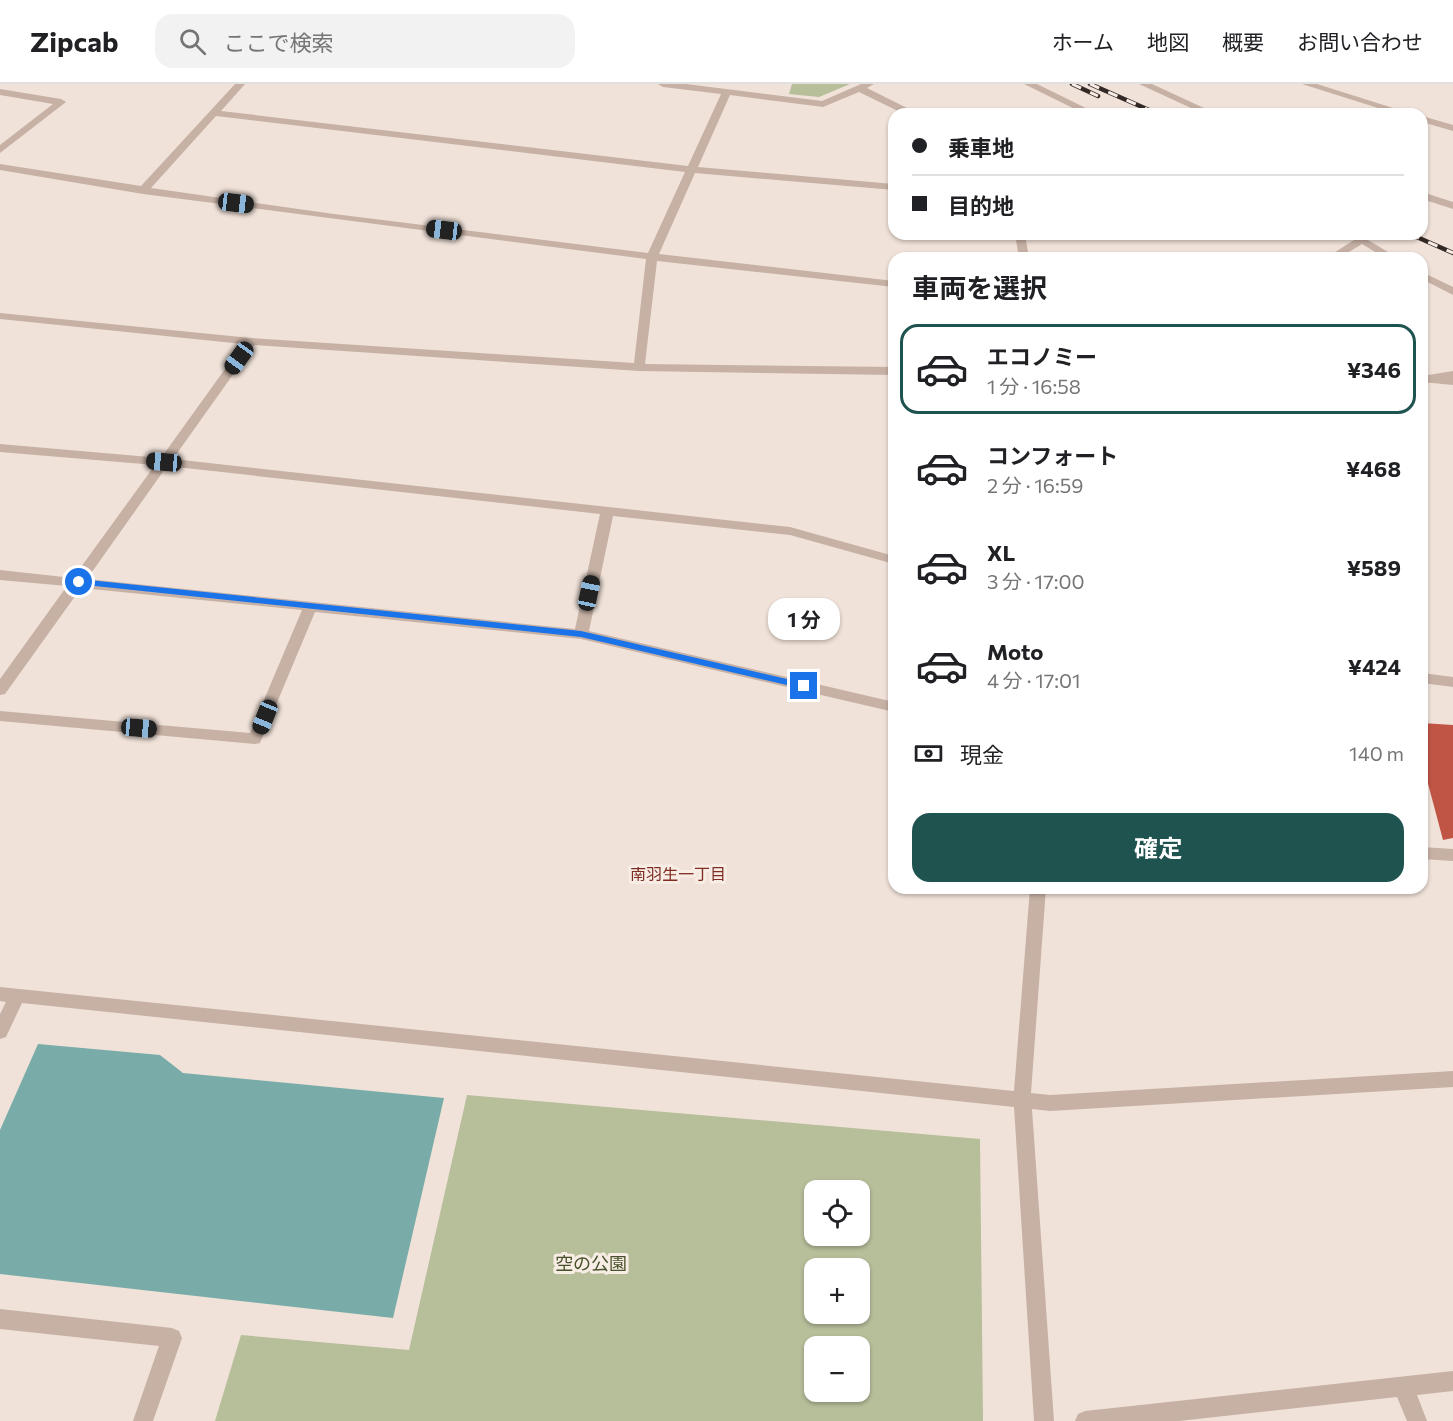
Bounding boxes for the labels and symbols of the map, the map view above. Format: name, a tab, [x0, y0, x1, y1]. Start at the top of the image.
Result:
car	[217, 192, 255, 214]
car	[425, 219, 463, 241]
car	[221, 338, 257, 378]
car	[145, 451, 183, 473]
route start	[65, 568, 92, 595]
car	[576, 574, 602, 612]
callout: 1 分	[768, 599, 840, 641]
route end	[790, 672, 817, 699]
car	[250, 697, 280, 737]
car	[120, 717, 158, 739]
district label: 南羽生一丁目	[630, 864, 726, 883]
park label: 空の公園	[555, 1252, 627, 1274]

